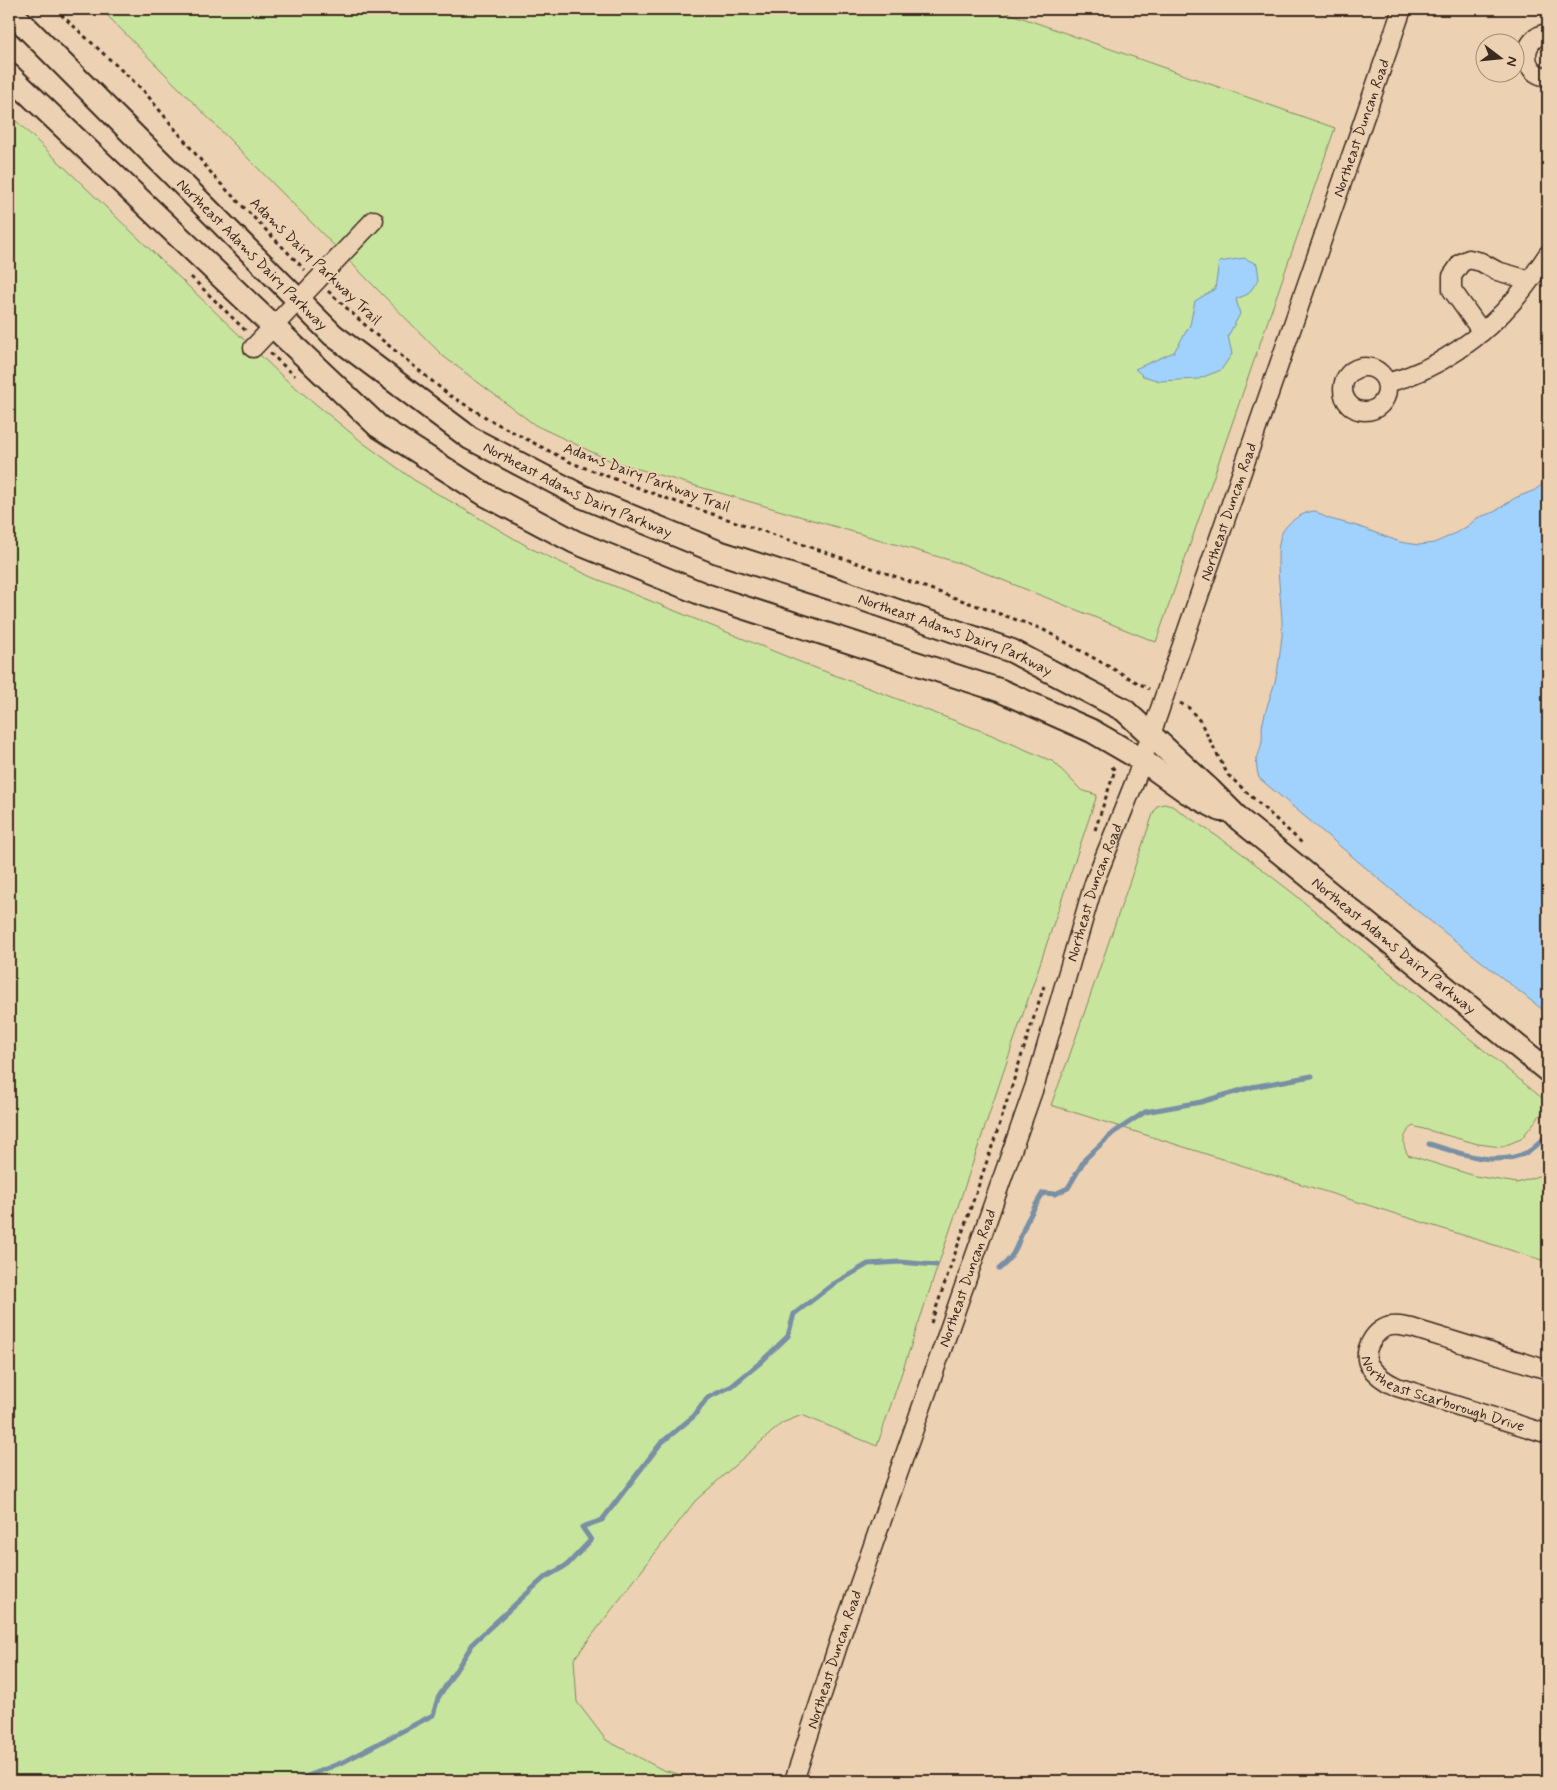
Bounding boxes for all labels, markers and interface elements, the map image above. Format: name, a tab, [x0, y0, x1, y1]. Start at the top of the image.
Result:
north arrow	[1474, 32, 1524, 82]
text: N	[1502, 54, 1521, 68]
street label: Northeast Duncan Road	[1329, 57, 1395, 200]
street label: Northeast Adams Dairy Parkway	[172, 175, 332, 336]
street label: Adams Dairy Parkway Trail	[245, 193, 386, 330]
street label: Northeast Adams Dairy Parkway	[479, 438, 675, 543]
street label: Adams Dairy Parkway Trail	[561, 438, 733, 518]
street label: Northeast Duncan Road	[1196, 440, 1262, 584]
street label: Northeast Adams Dairy Parkway	[855, 589, 1056, 682]
street label: Northeast Duncan Road	[1063, 821, 1128, 964]
street label: Northeast Adams Dairy Parkway	[1307, 873, 1480, 1020]
street label: Northeast Duncan Road	[935, 1207, 1001, 1350]
street label: Northeast Scarborough Drive	[1355, 1354, 1527, 1437]
street label: Northeast Duncan Road	[803, 1588, 867, 1731]

